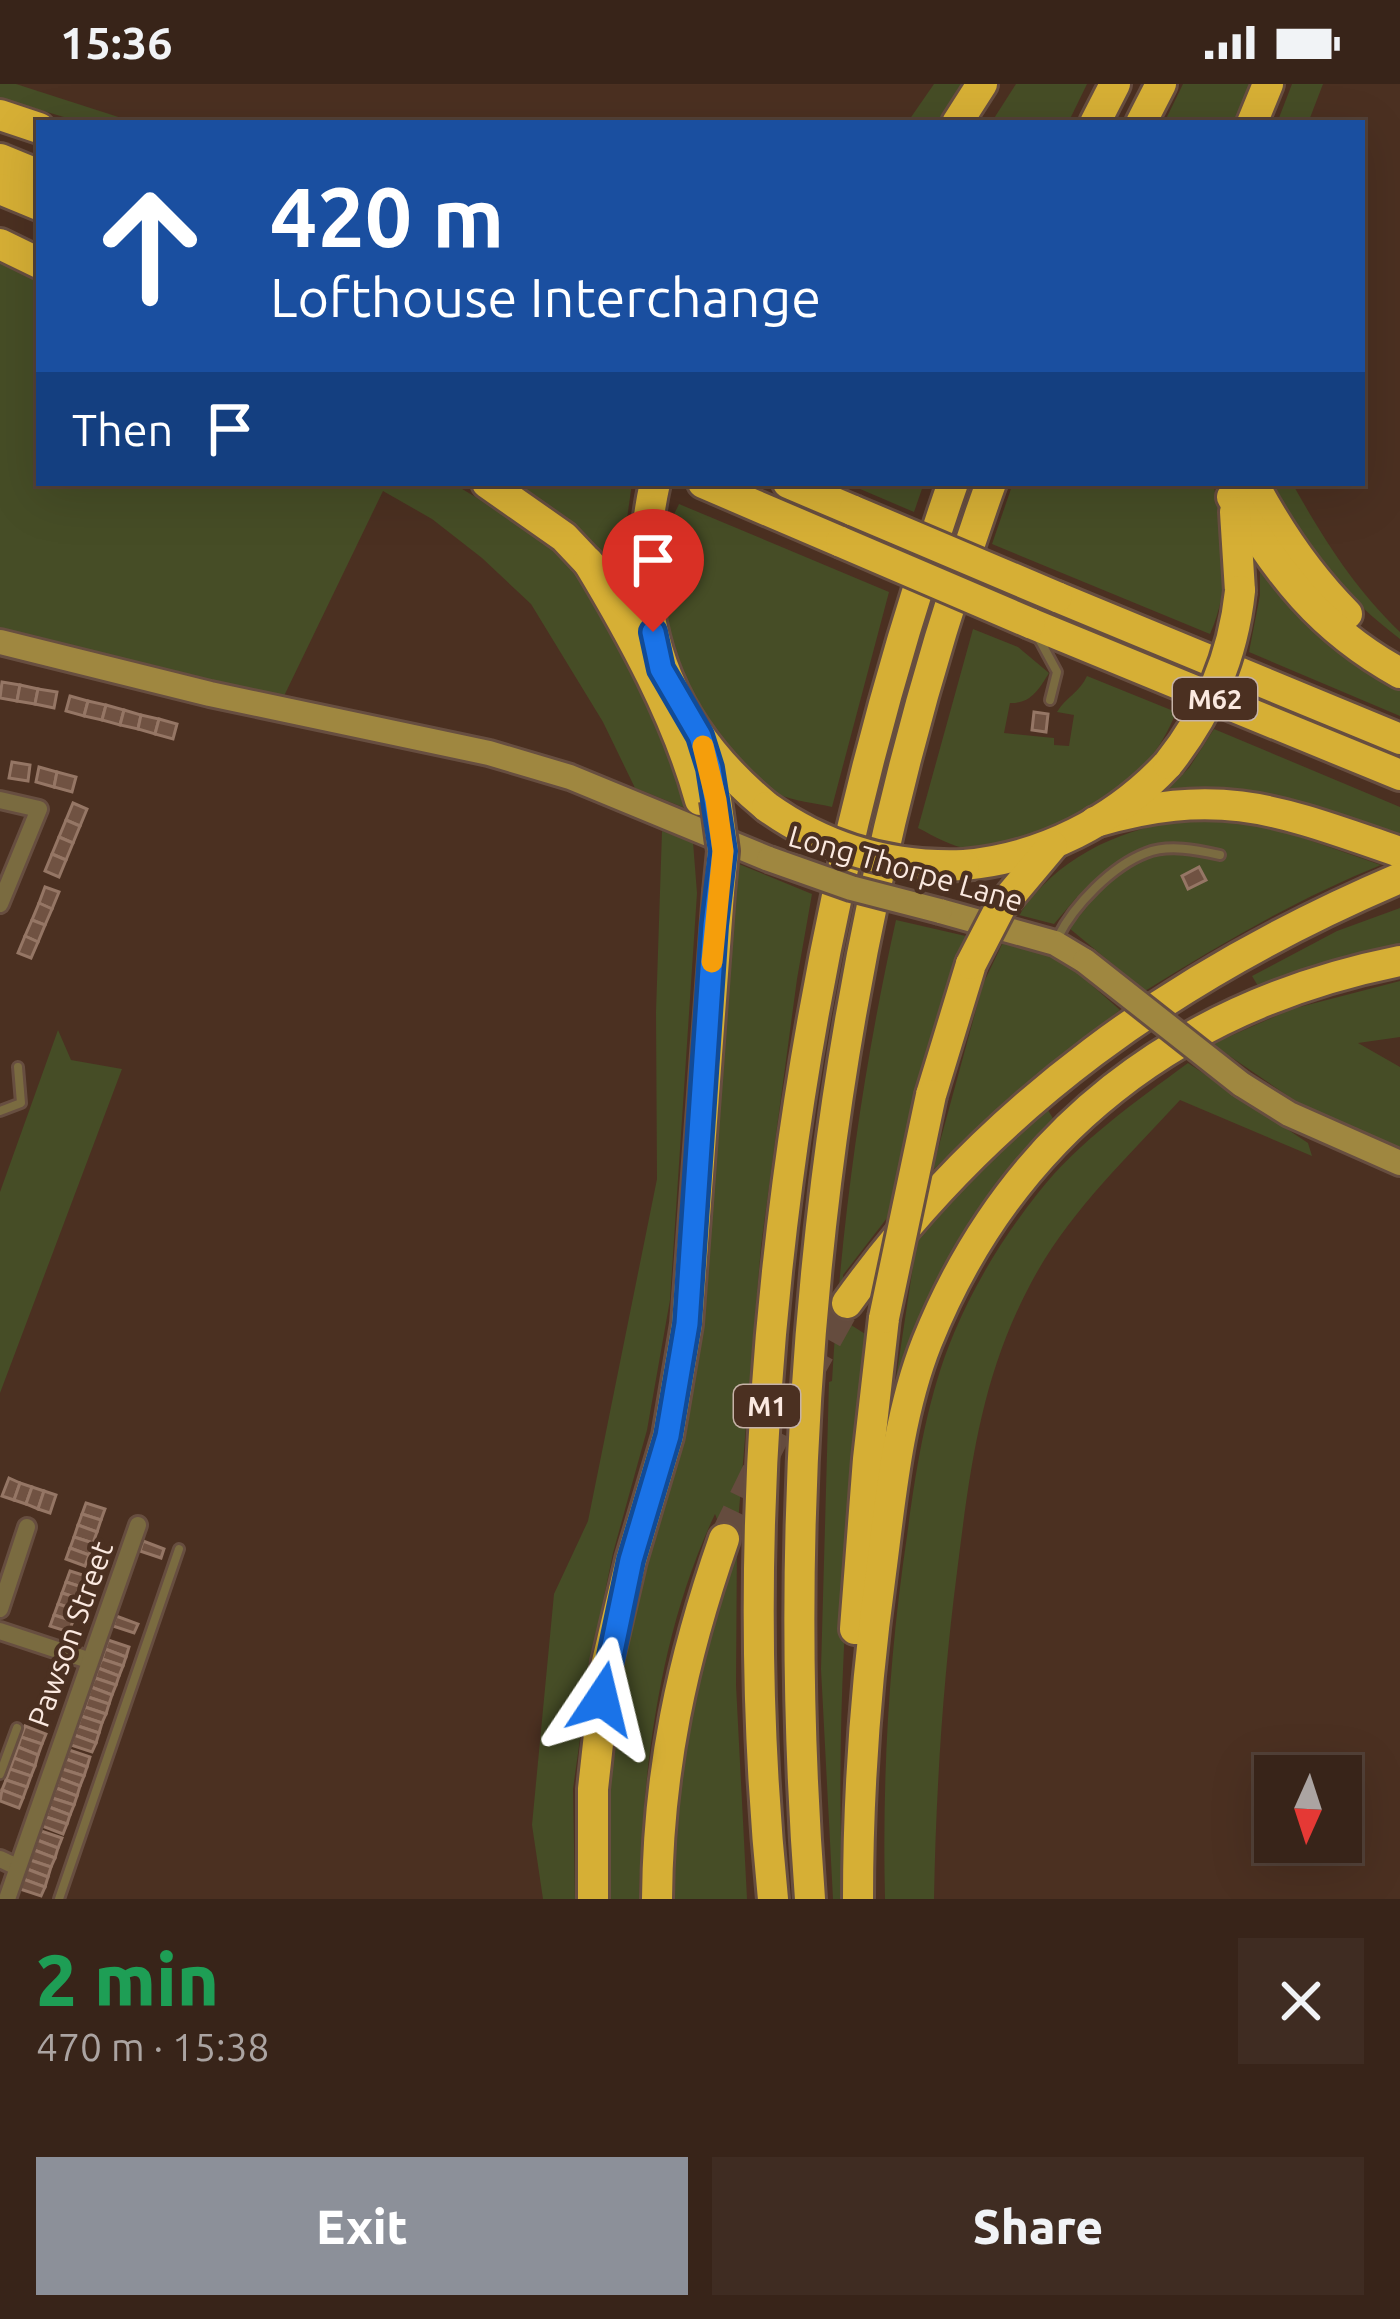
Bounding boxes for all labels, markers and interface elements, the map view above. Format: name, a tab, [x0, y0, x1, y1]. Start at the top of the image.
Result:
text: 15:36	[60, 17, 173, 68]
icon: ahead	[72, 168, 228, 324]
text: 420 m	[270, 169, 504, 263]
text: Lofthouse Interchange	[270, 267, 821, 327]
icon: arrive	[197, 396, 263, 462]
text: Then	[72, 404, 173, 455]
pin	[602, 509, 704, 632]
icon: arrive	[620, 527, 686, 593]
road number: M62	[1173, 678, 1257, 720]
street label: Long Thorpe Lane	[785, 818, 1027, 918]
road number: M1	[734, 1385, 800, 1427]
street label: Pawson Street	[21, 1537, 119, 1731]
position arrow	[539, 1636, 665, 1762]
north arrow	[1254, 1755, 1362, 1863]
map controls	[1254, 1755, 1362, 1863]
button: close	[1238, 1938, 1364, 2064]
text: 2 min	[36, 1939, 219, 2020]
text: 470 m · 15:38	[36, 2025, 270, 2068]
button: Exit	[36, 2157, 688, 2295]
button: Share	[712, 2157, 1364, 2295]

